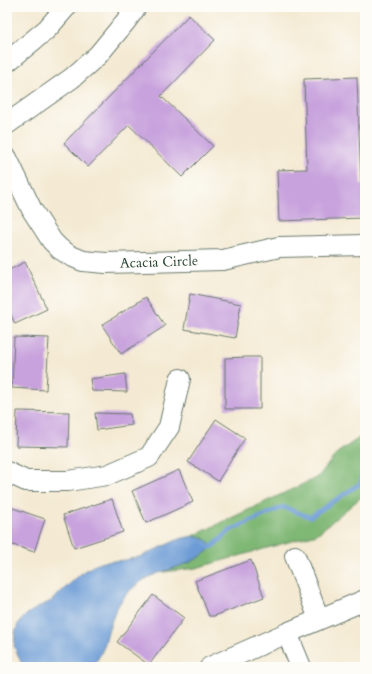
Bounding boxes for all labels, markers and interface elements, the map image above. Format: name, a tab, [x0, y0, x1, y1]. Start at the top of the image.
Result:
street label: Acacia Circle	[119, 251, 199, 273]

